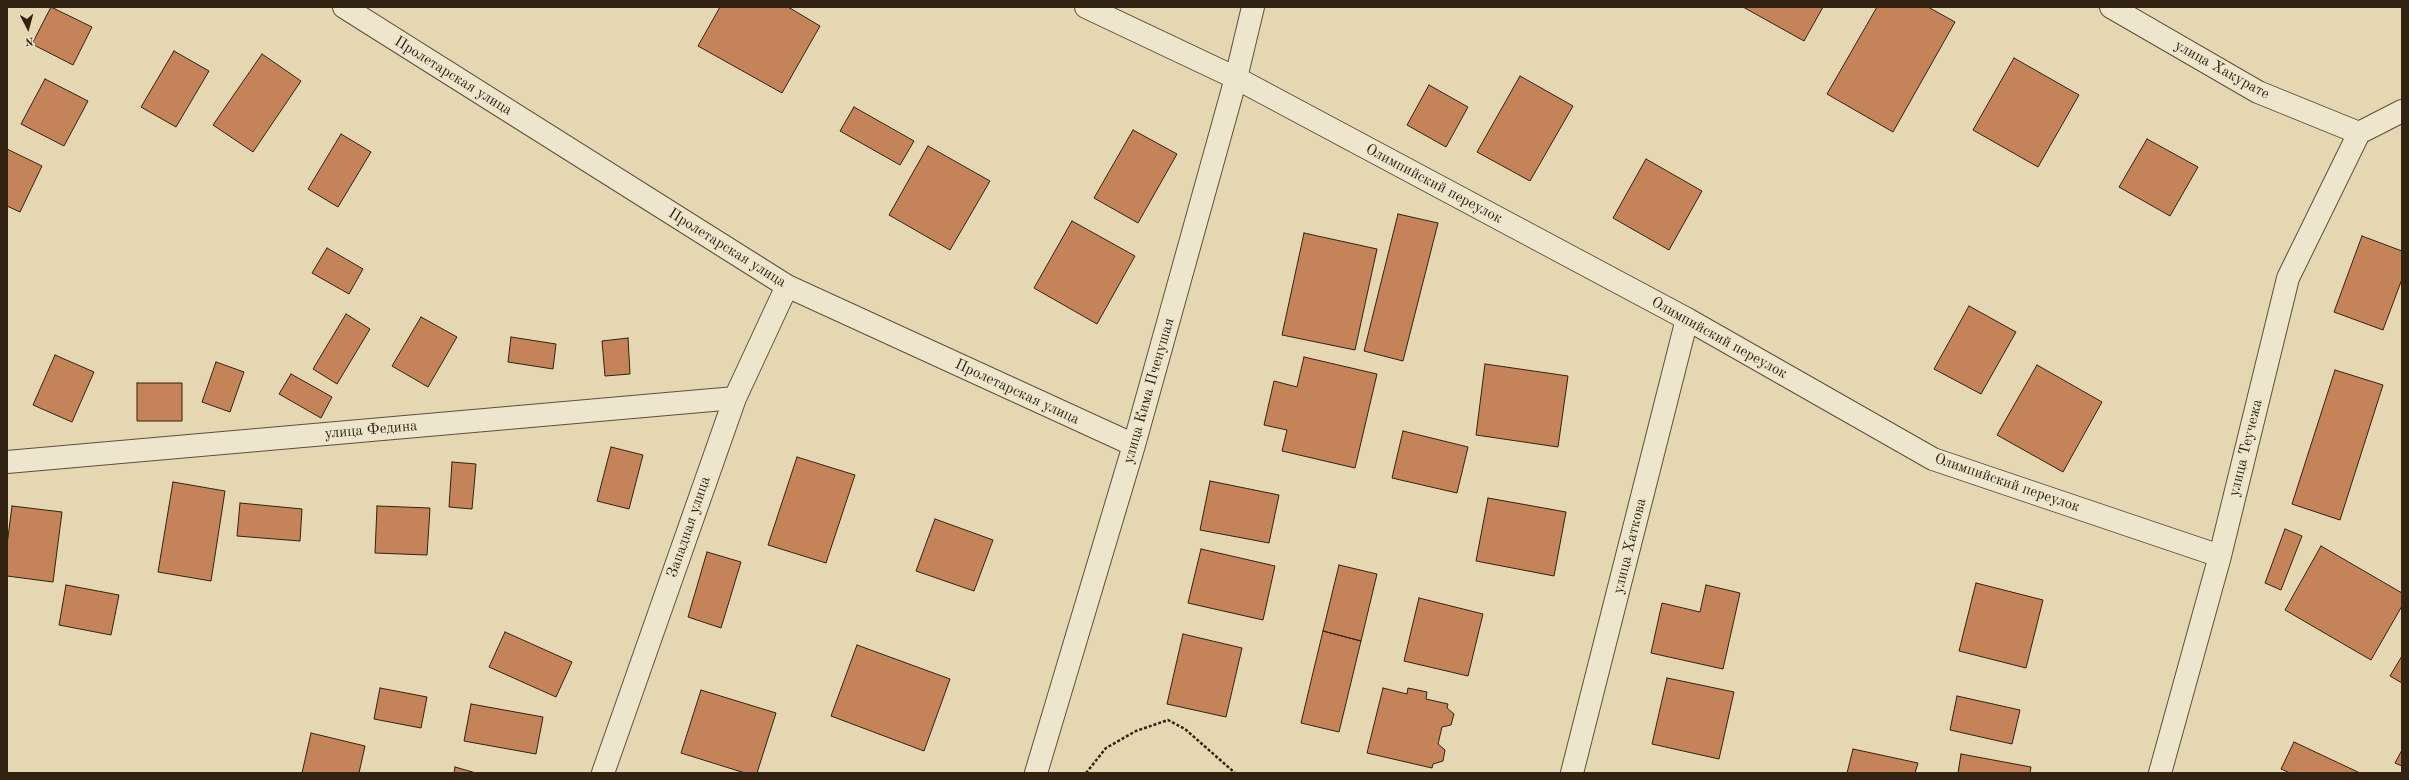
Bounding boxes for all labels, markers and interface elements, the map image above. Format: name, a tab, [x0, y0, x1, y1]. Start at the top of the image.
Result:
north arrow	[8, 8, 48, 48]
street label: Пролетарская улица	[391, 32, 515, 120]
text: N	[25, 35, 34, 46]
street label: улица Хакурате	[2171, 36, 2273, 104]
street label: Олимпийский переулок	[1362, 140, 1506, 228]
street label: Пролетарская улица	[665, 204, 789, 292]
street label: Олимпийский переулок	[1648, 293, 1790, 383]
street label: улица Кима Пченушая	[1120, 316, 1178, 466]
street label: Пролетарская улица	[952, 355, 1082, 429]
street label: улица Теучежа	[2225, 397, 2267, 499]
street label: улица Федина	[324, 417, 418, 443]
street label: Олимпийский переулок	[1932, 450, 2082, 516]
street label: Западная улица	[663, 474, 715, 580]
street label: улица Хаткова	[1609, 496, 1651, 596]

